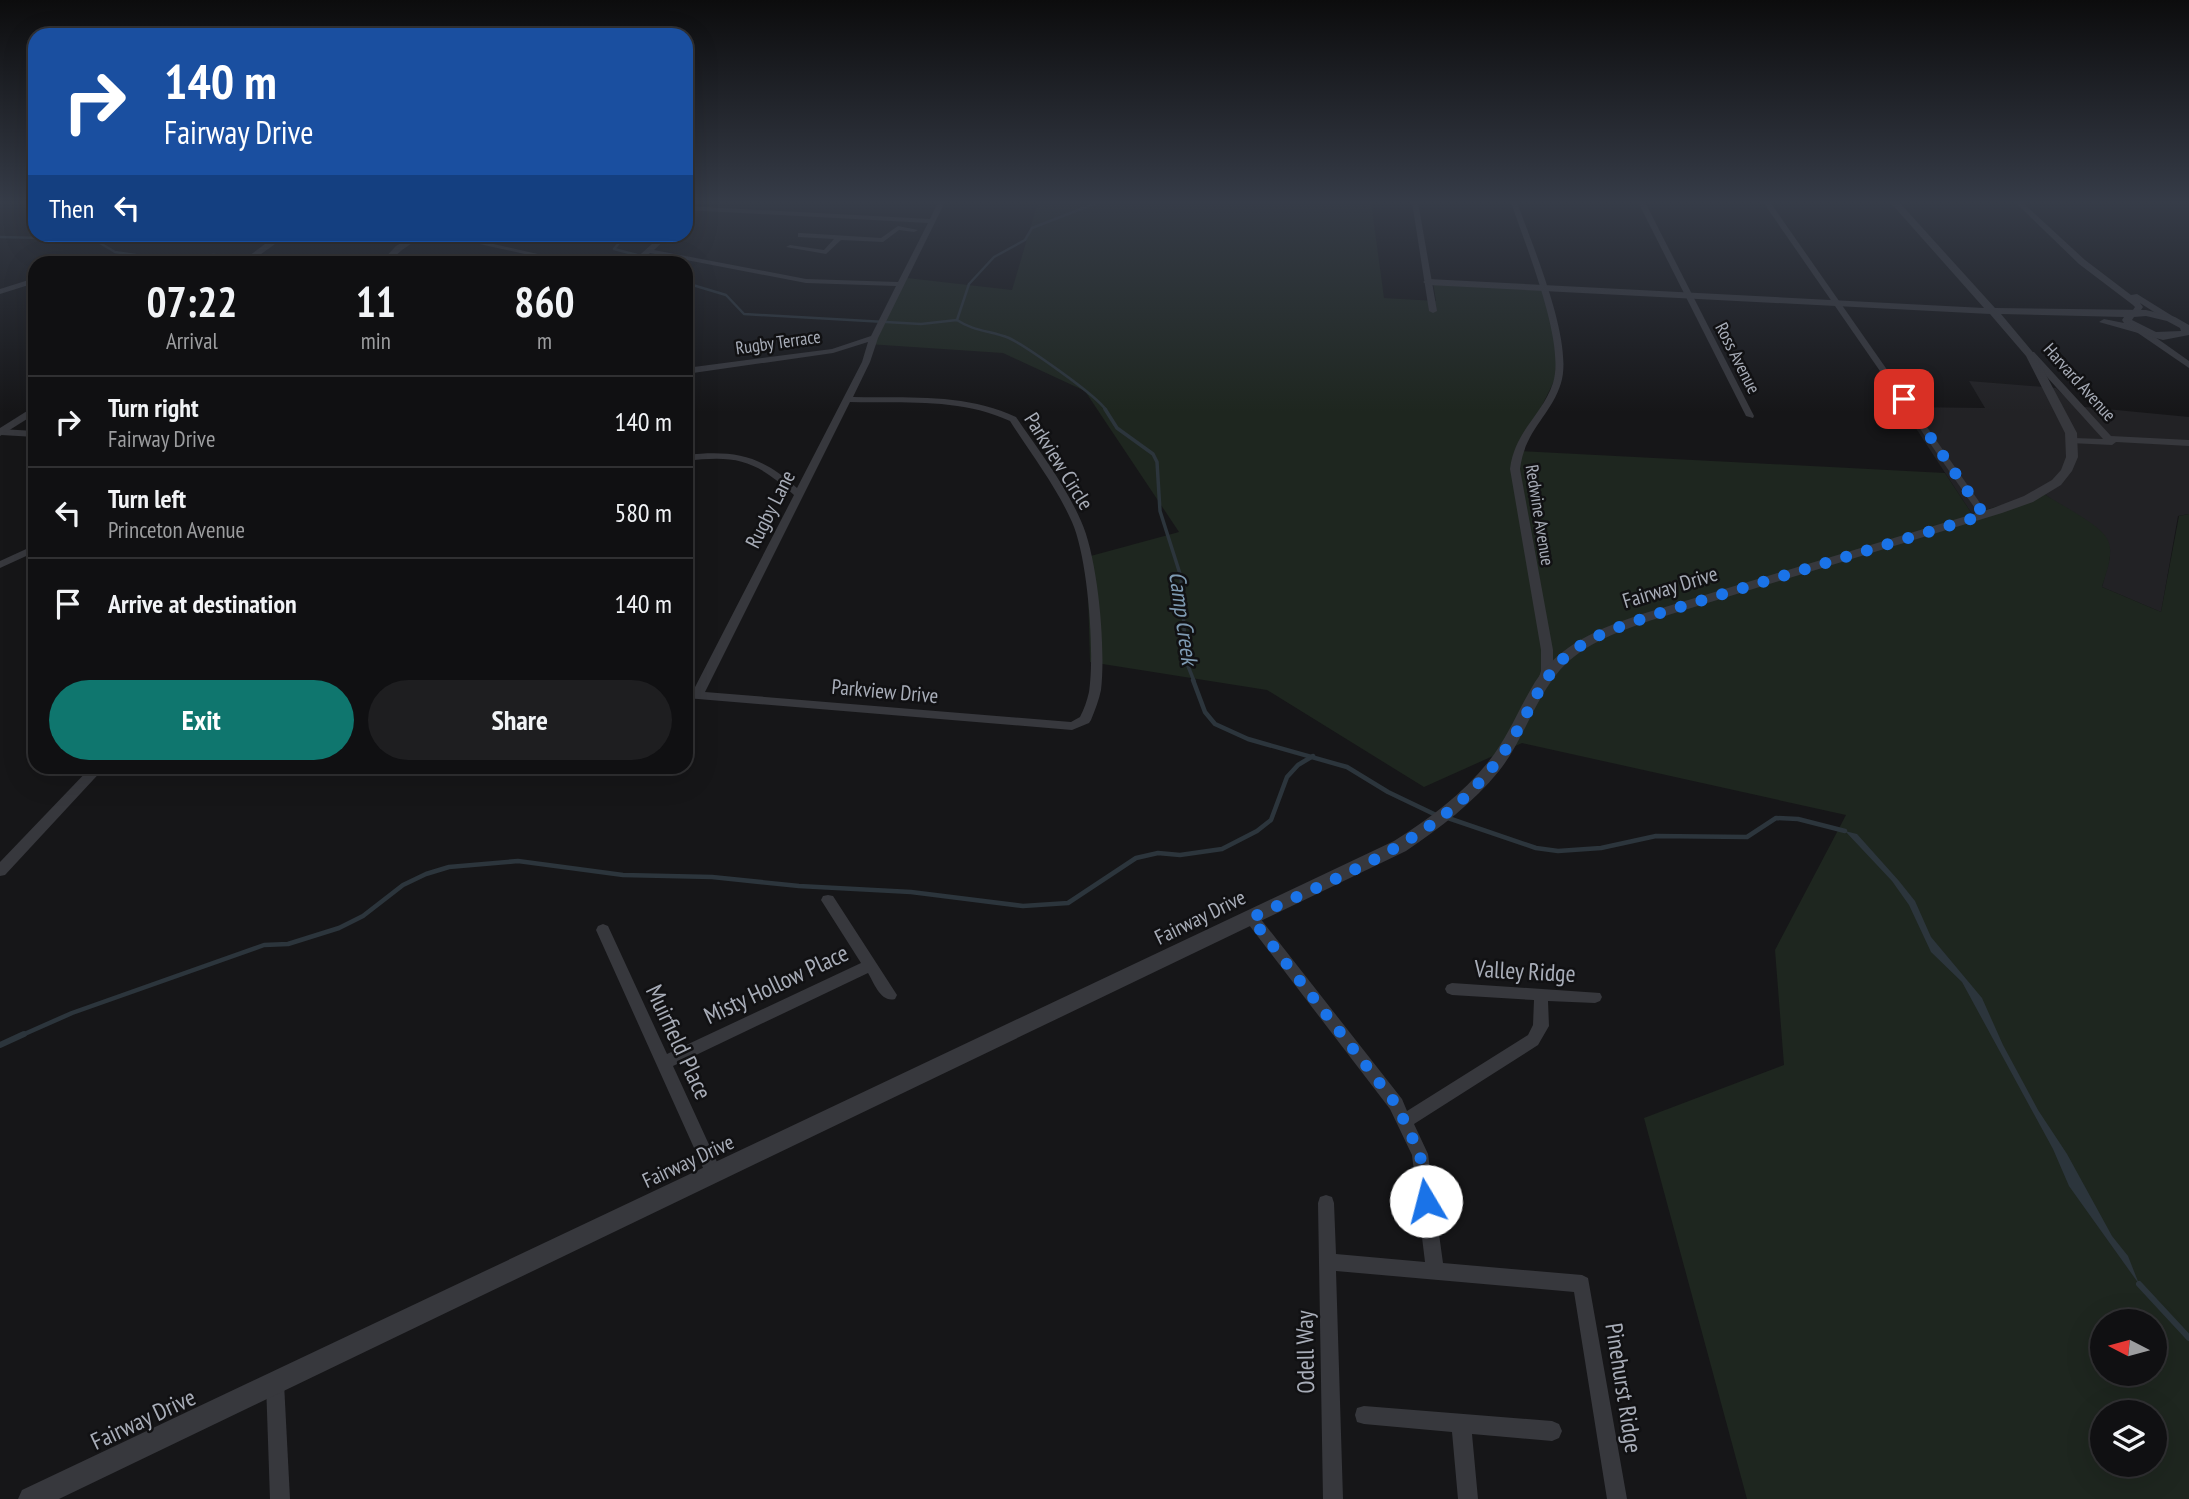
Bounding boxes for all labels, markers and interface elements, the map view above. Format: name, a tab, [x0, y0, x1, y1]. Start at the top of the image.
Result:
text: 140 m	[164, 49, 277, 113]
icon: right	[49, 56, 140, 147]
text: Fairway Drive	[164, 111, 313, 153]
icon: left	[108, 189, 146, 227]
text: Then	[49, 192, 94, 225]
text: 07:22	[146, 274, 237, 329]
text: 11	[356, 274, 396, 329]
text: 860	[514, 274, 575, 329]
street label: Ross Avenue	[1710, 319, 1766, 397]
street label: Rugby Terrace	[734, 325, 822, 359]
text: Arrival	[166, 326, 218, 355]
text: min	[361, 326, 391, 355]
text: m	[537, 326, 552, 355]
street label: Harvard Avenue	[2039, 338, 2121, 426]
pin	[1874, 369, 1934, 429]
icon: arrive	[1885, 380, 1923, 418]
text: Turn right	[108, 391, 199, 424]
icon: right	[49, 403, 87, 441]
text: 140 m	[614, 405, 672, 438]
street label: Parkview Circle	[1018, 407, 1100, 515]
text: Fairway Drive	[108, 424, 215, 453]
street label: Redwine Avenue	[1521, 463, 1559, 567]
street label: Rugby Lane	[739, 466, 801, 552]
text: Turn left	[108, 482, 186, 515]
icon: left	[49, 494, 87, 532]
text: 580 m	[614, 496, 672, 529]
text: Princeton Avenue	[108, 515, 245, 544]
street label: Fairway Drive	[1619, 560, 1721, 614]
water label: Camp Creek	[1163, 570, 1205, 669]
icon: arrive	[49, 585, 87, 623]
text: Arrive at destination	[108, 587, 297, 620]
text: 140 m	[614, 587, 672, 620]
street label: Parkview Drive	[831, 673, 939, 709]
button: Exit	[49, 680, 354, 760]
button: Share	[368, 680, 672, 760]
street label: Fairway Drive	[1150, 883, 1250, 951]
street label: Misty Hollow Place	[699, 937, 853, 1031]
street label: Valley Ridge	[1473, 953, 1576, 989]
street label: Muirfield Place	[639, 980, 719, 1104]
street label: Fairway Drive	[638, 1128, 738, 1194]
position arrow	[1389, 1164, 1463, 1238]
north arrow	[2090, 1309, 2166, 1386]
map controls	[2090, 1309, 2167, 1477]
street label: Odell Way	[1289, 1310, 1321, 1394]
street label: Pinehurst Ridge	[1598, 1321, 1650, 1455]
street label: Fairway Drive	[86, 1381, 200, 1457]
button: layers	[2090, 1400, 2167, 1477]

